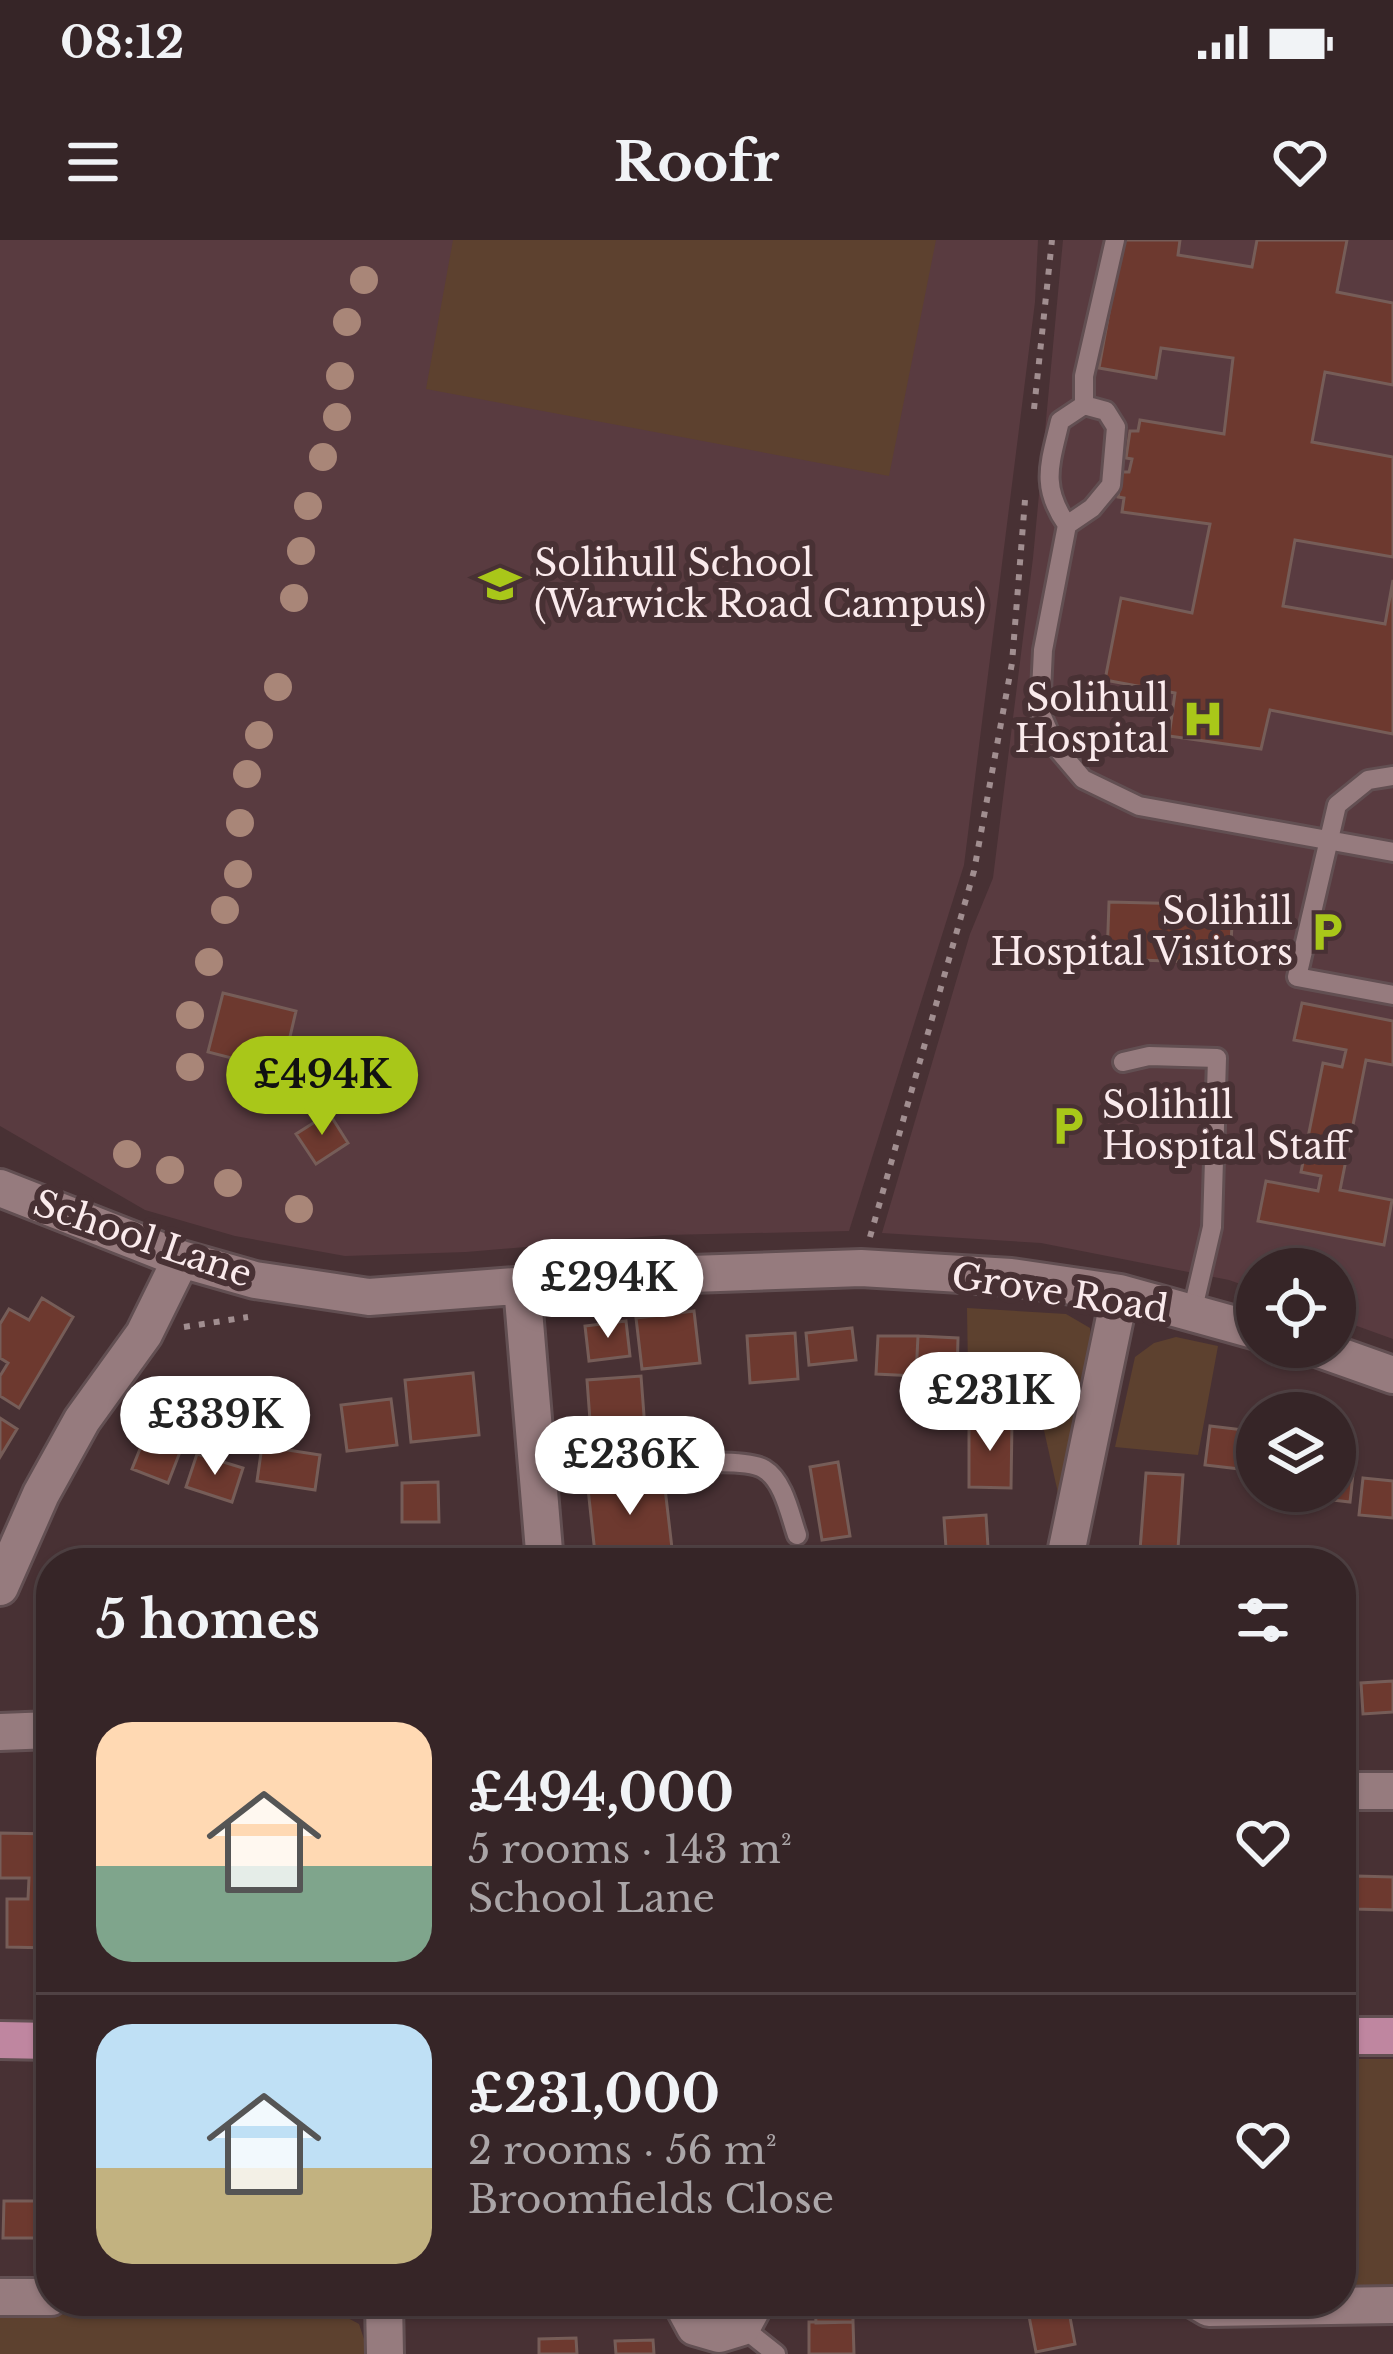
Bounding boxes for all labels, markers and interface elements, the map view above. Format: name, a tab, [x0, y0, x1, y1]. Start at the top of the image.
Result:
text: 08:12	[60, 14, 184, 70]
icon: menu	[60, 129, 126, 195]
text: Roofr	[614, 129, 779, 196]
icon: heart	[1267, 129, 1333, 195]
place label: Solihull School (Warwick Road Campus)	[534, 541, 986, 627]
school or university icon: Solihull School (Warwick Road Campus)	[477, 561, 523, 607]
place label: Solihull Hospital	[1015, 676, 1169, 762]
hospital icon: Solihull Hospital	[1180, 696, 1226, 742]
place label: Solihill Hospital Visitors	[990, 889, 1293, 975]
parking icon: Solihill Hospital Visitors	[1304, 909, 1350, 955]
pin: £494K	[238, 1036, 406, 1138]
text: £494K	[253, 1050, 391, 1099]
place label: Solihill Hospital Staff	[1102, 1083, 1353, 1169]
parking icon: Solihill Hospital Staff	[1045, 1103, 1091, 1149]
street label: School Lane	[28, 1180, 258, 1297]
pin: £294K	[524, 1239, 692, 1341]
map controls	[1236, 1248, 1356, 1512]
button: locate	[1236, 1248, 1356, 1368]
text: £294K	[539, 1253, 677, 1302]
street label: Grove Road	[948, 1253, 1172, 1332]
pin: £231K	[906, 1352, 1074, 1454]
text: £231K	[927, 1366, 1053, 1415]
pin: £339K	[131, 1376, 299, 1478]
text: £339K	[147, 1390, 283, 1439]
button: layers	[1236, 1392, 1356, 1512]
pin: £236K	[546, 1416, 714, 1518]
text: £236K	[562, 1430, 698, 1479]
icon: filters	[1230, 1587, 1296, 1653]
text: 5 homes	[96, 1589, 320, 1652]
text: £494,000	[468, 1762, 734, 1825]
icon: home	[192, 1770, 336, 1914]
icon: heart	[1230, 1809, 1296, 1875]
text: 5 rooms · 143 m²	[468, 1825, 792, 1874]
text: School Lane	[468, 1874, 715, 1923]
text: £231,000	[468, 2063, 720, 2126]
icon: home	[192, 2072, 336, 2216]
icon: heart	[1230, 2111, 1296, 2177]
text: 2 rooms · 56 m²	[468, 2126, 777, 2175]
text: Broomfields Close	[468, 2175, 834, 2224]

